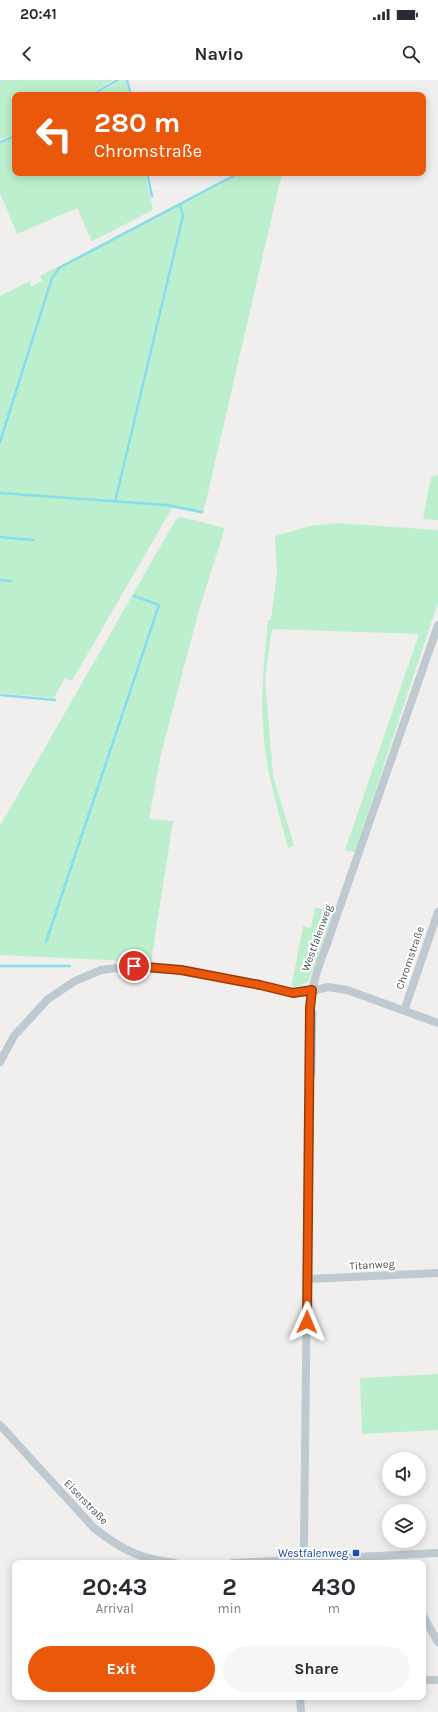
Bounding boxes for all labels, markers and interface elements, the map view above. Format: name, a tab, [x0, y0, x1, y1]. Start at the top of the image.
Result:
text: 20:41	[20, 5, 57, 23]
icon: back	[16, 43, 38, 65]
text: Navio	[195, 43, 243, 65]
icon: search	[400, 43, 422, 65]
text: 280 m	[94, 106, 180, 139]
icon: left	[28, 108, 80, 160]
text: Chromstraße	[94, 140, 202, 162]
street label: Westfalenweg	[299, 902, 335, 973]
street label: Chromstraße	[393, 924, 427, 991]
pin	[117, 949, 151, 983]
icon: arrive	[123, 955, 145, 977]
street label: Titanweg	[349, 1257, 396, 1273]
position arrow	[286, 1301, 328, 1343]
map controls	[382, 1452, 426, 1548]
button: sound	[382, 1452, 426, 1496]
street label: Eiserstraße	[61, 1477, 111, 1527]
button: layers	[382, 1504, 426, 1548]
place label: Westfalenweg	[278, 1547, 349, 1560]
marker: Westfalenweg	[351, 1548, 361, 1558]
text: 20:43	[82, 1573, 147, 1601]
text: 2	[222, 1573, 237, 1601]
text: 430	[312, 1573, 356, 1601]
text: Arrival	[96, 1601, 134, 1616]
text: min	[218, 1601, 241, 1616]
text: m	[328, 1601, 340, 1616]
button: Exit	[28, 1646, 215, 1692]
button: Share	[223, 1646, 410, 1692]

